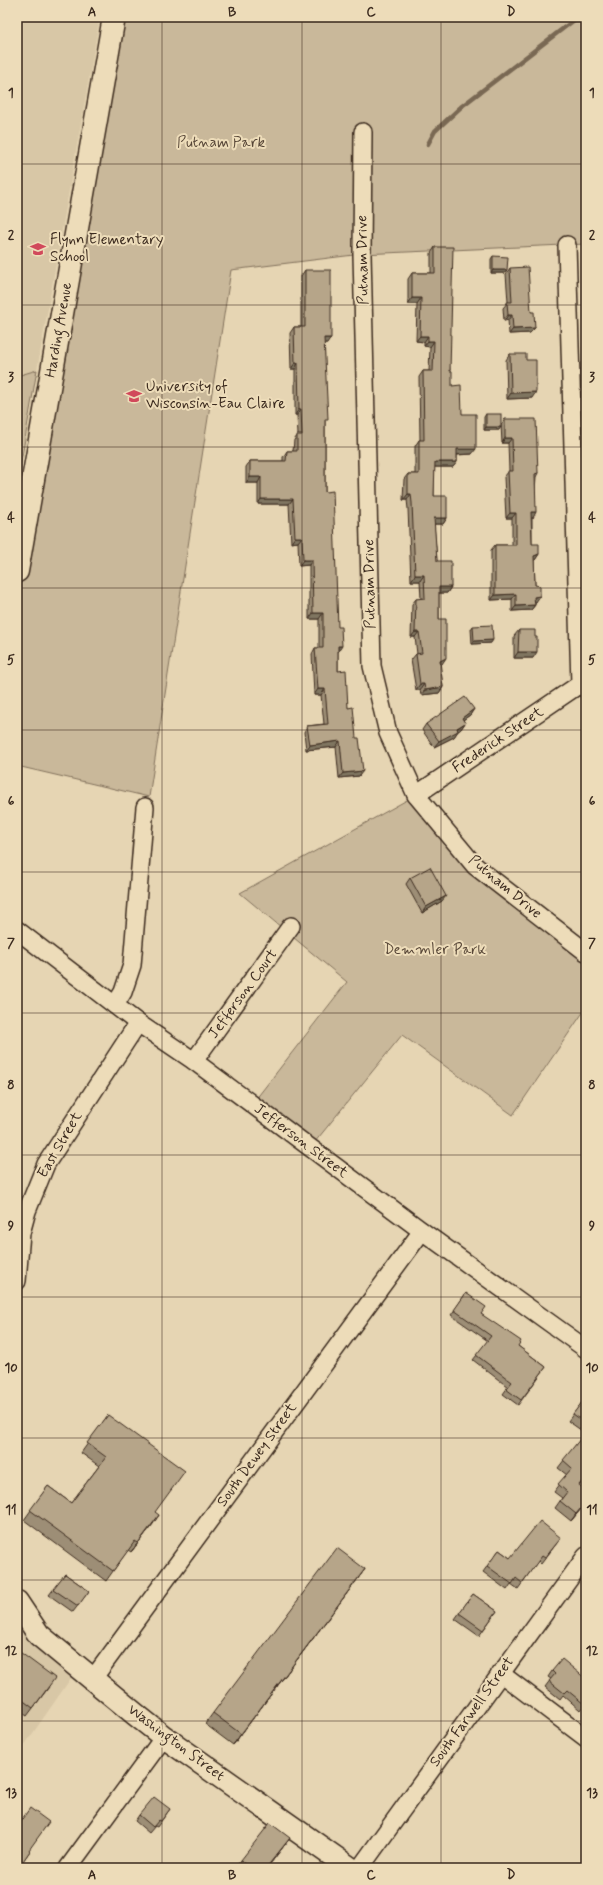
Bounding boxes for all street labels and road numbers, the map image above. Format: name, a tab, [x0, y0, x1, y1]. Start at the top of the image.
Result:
street label: Putnam Drive	[352, 215, 374, 305]
street label: Harding Avenue	[41, 281, 78, 379]
street label: Putnam Drive	[359, 539, 381, 629]
street label: Frederick Street	[449, 702, 548, 778]
street label: Putnam Drive	[464, 850, 546, 924]
street label: Jefferson Court	[204, 945, 282, 1043]
street label: Jefferson Street	[250, 1099, 352, 1183]
street label: East Street	[33, 1108, 87, 1182]
street label: South Dewey Street	[212, 1399, 302, 1511]
street label: South Farwell Street	[425, 1653, 519, 1771]
street label: Washington Street	[123, 1700, 229, 1787]

